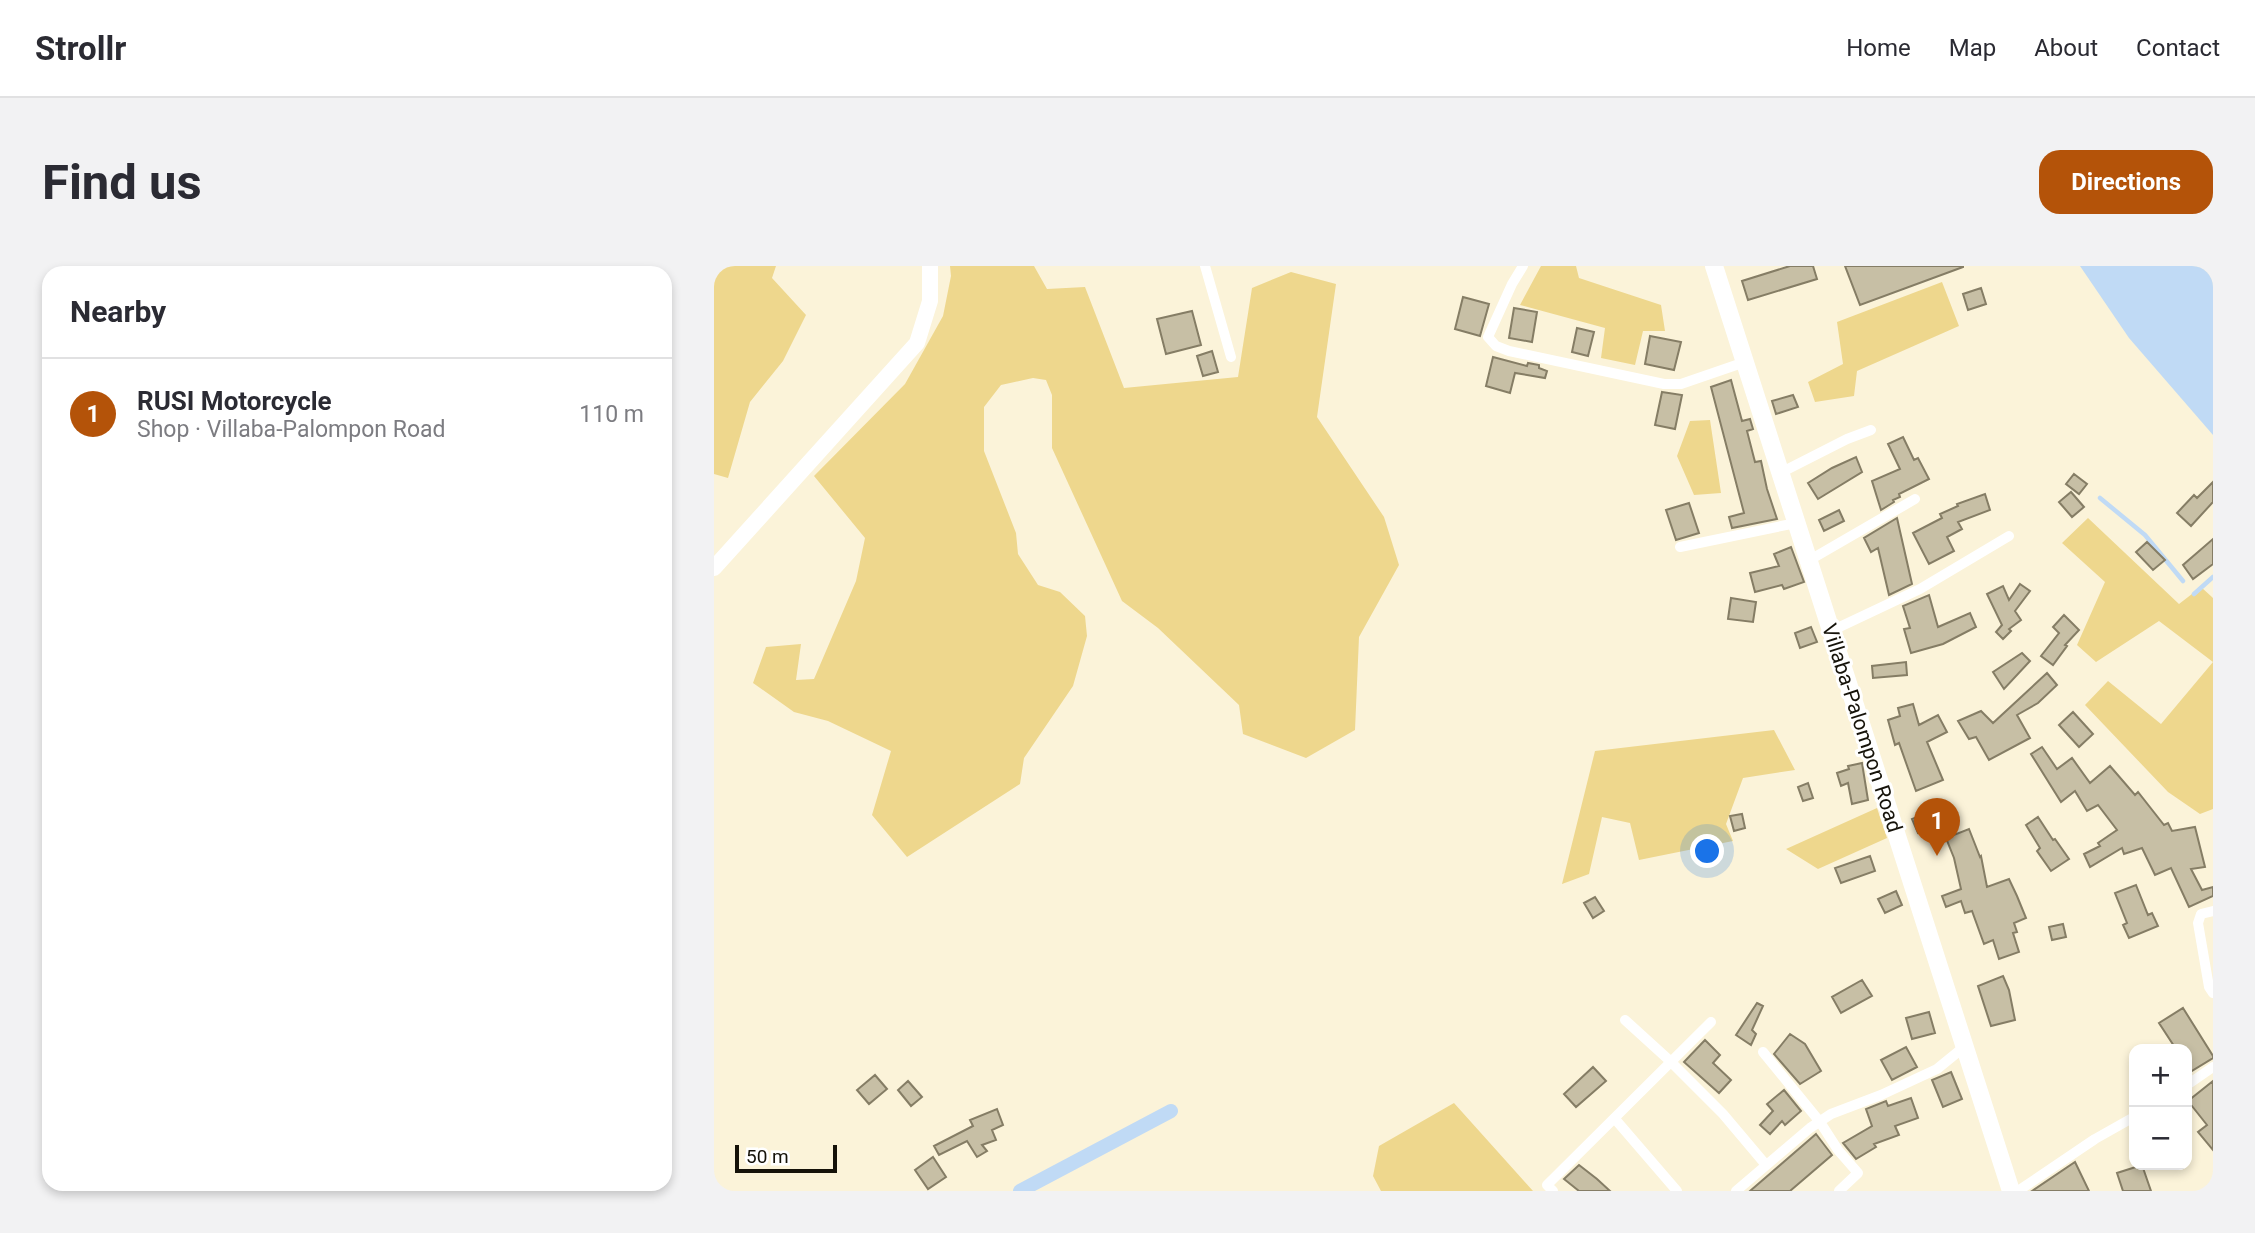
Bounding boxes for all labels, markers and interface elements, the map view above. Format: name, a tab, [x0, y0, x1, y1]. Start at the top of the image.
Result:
text: Strollr	[35, 29, 126, 68]
text: Home	[1846, 34, 1911, 62]
text: Map	[1949, 34, 1996, 62]
text: About	[2034, 34, 2098, 62]
text: Contact	[2136, 34, 2220, 62]
button: Directions	[2039, 150, 2213, 214]
text: Find us	[42, 154, 202, 211]
text: Nearby	[70, 294, 166, 329]
text: RUSI Motorcycle	[137, 386, 332, 416]
text: 1	[86, 401, 100, 428]
text: 110 m	[579, 401, 644, 428]
text: Shop · Villaba-Palompon Road	[137, 416, 445, 443]
street label: Villaba-Palompon Road	[1817, 621, 1907, 835]
pin: 1	[1914, 798, 1960, 856]
your location	[1690, 834, 1724, 868]
map controls	[2129, 1044, 2192, 1170]
button: +	[2129, 1044, 2192, 1107]
button: −	[2129, 1107, 2192, 1170]
scale bar	[735, 1142, 836, 1174]
text: 50 m	[746, 1145, 789, 1168]

